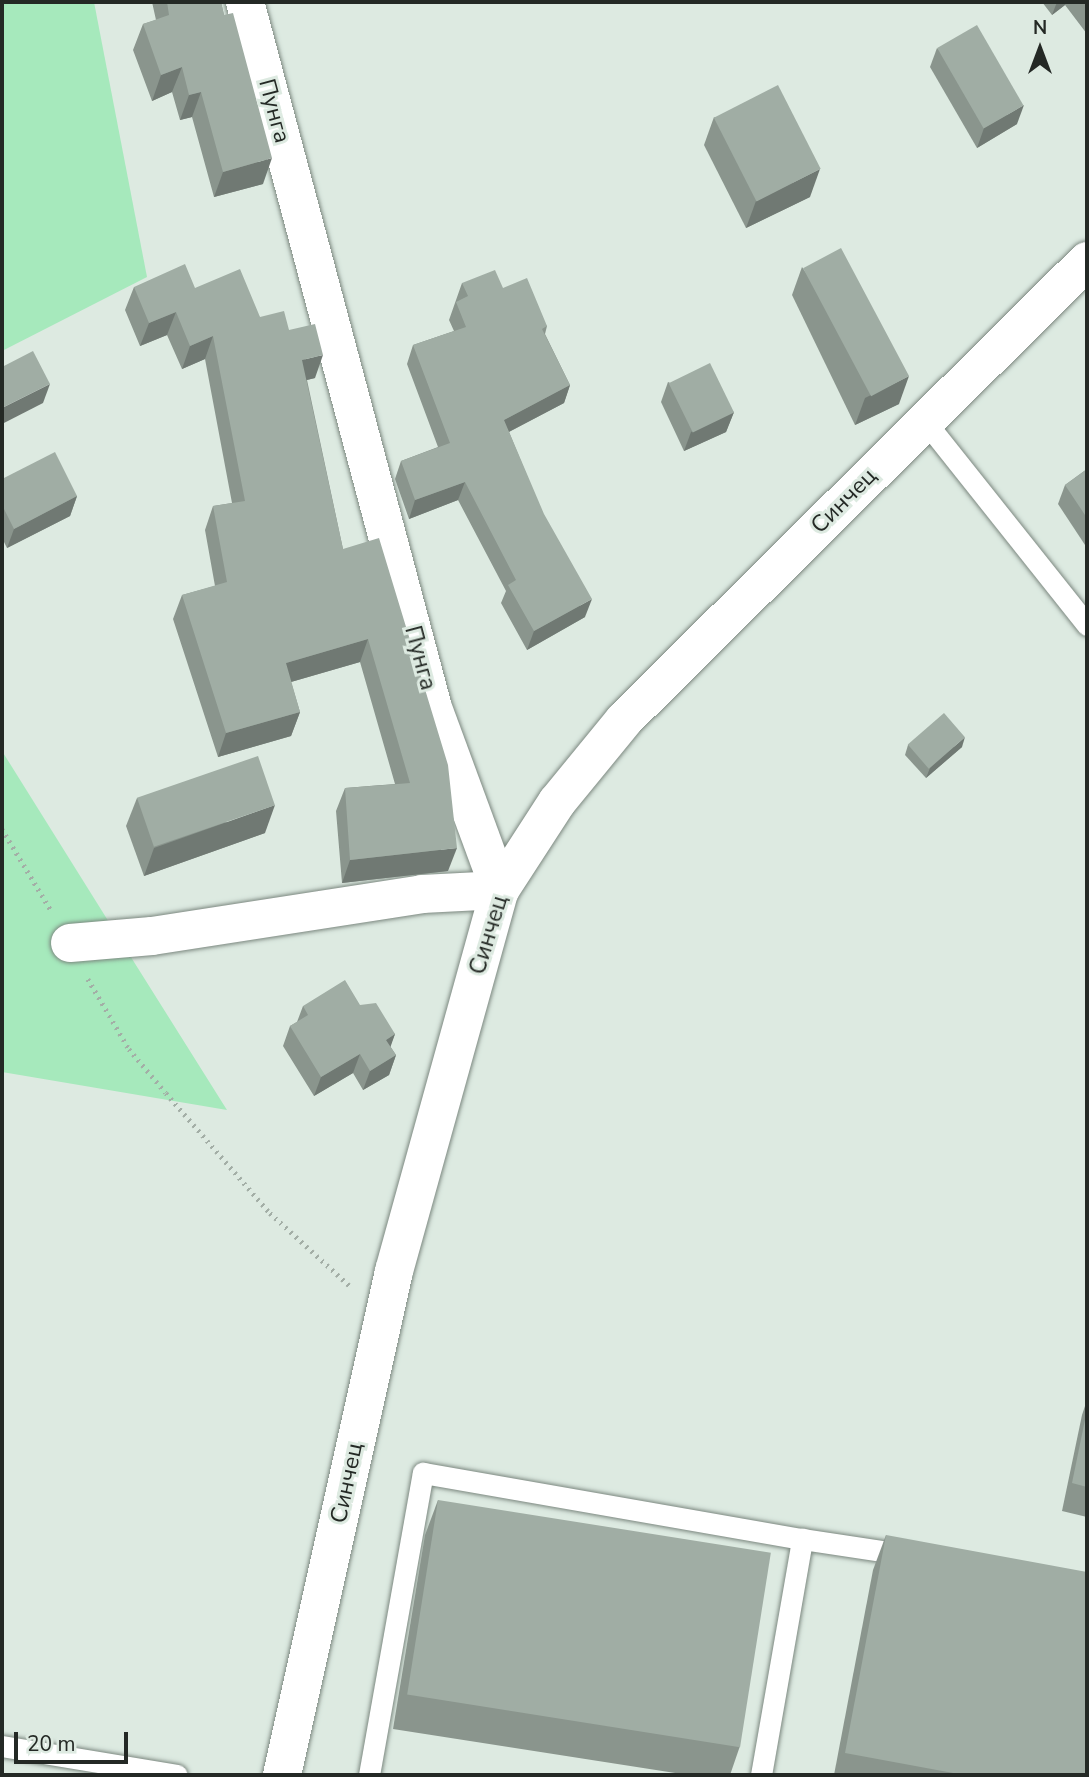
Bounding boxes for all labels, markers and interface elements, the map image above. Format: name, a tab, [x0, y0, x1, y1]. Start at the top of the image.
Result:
north arrow	[1005, 14, 1075, 84]
text: N	[1033, 15, 1047, 41]
street label: Пунга	[252, 76, 296, 146]
street label: Синчец	[805, 462, 883, 540]
street label: Пунга	[398, 623, 442, 693]
street label: Синчец	[464, 892, 514, 978]
street label: Синчец	[325, 1440, 369, 1526]
scale bar	[18, 1718, 131, 1762]
text: 20 m	[27, 1730, 76, 1758]

